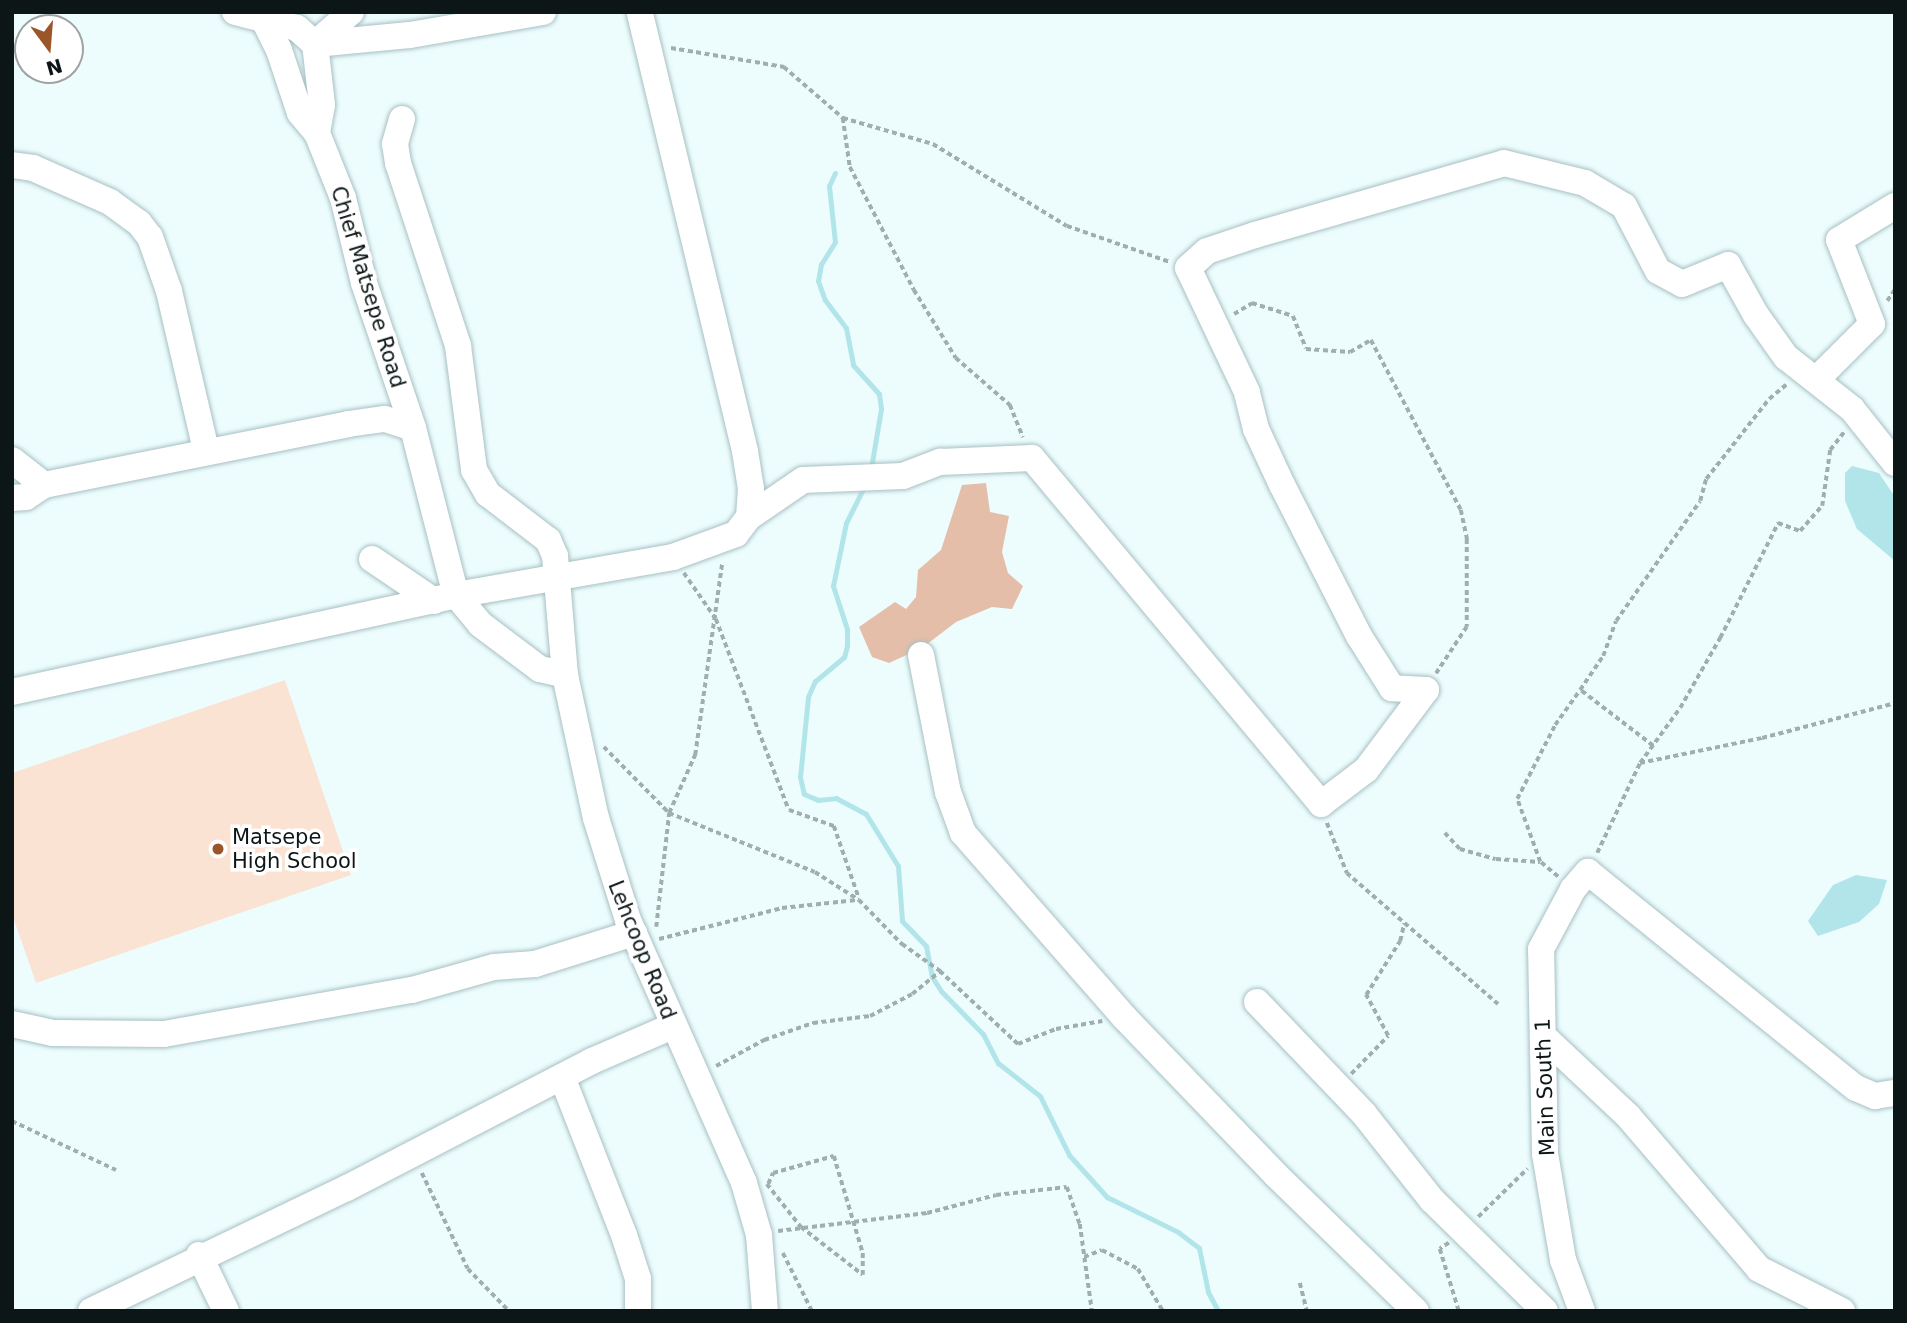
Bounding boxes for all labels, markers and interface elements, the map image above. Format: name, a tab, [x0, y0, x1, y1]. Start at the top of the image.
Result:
north arrow	[14, 14, 84, 84]
text: N	[44, 54, 65, 80]
street label: Chief Matsepe Road	[325, 183, 411, 391]
place label: Matsepe High School	[232, 824, 357, 874]
marker: Matsepe High School	[210, 841, 226, 857]
street label: Lehcoop Road	[603, 877, 681, 1023]
street label: Main South 1	[1530, 1018, 1560, 1156]

